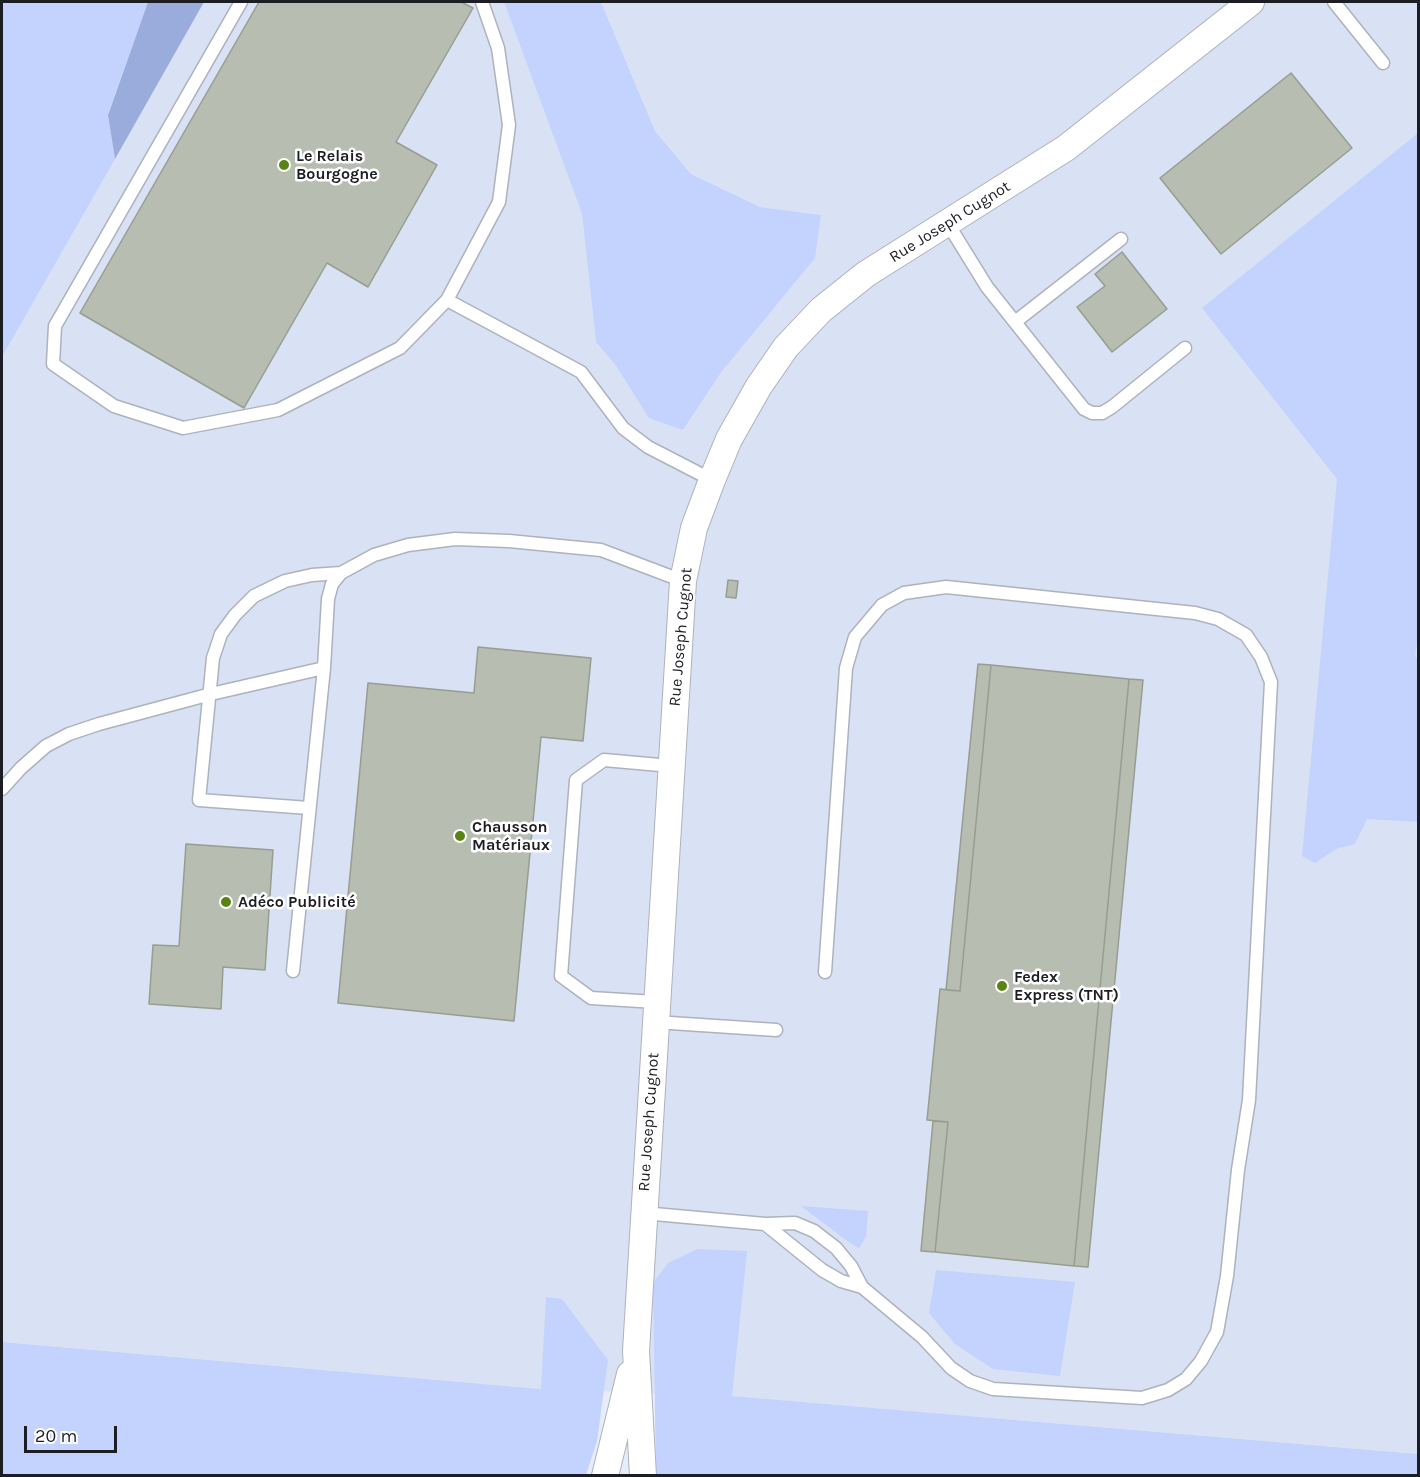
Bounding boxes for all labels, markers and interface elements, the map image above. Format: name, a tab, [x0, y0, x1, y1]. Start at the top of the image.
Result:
place label: Le Relais Bourgogne	[296, 146, 378, 184]
marker: Le Relais Bourgogne	[277, 158, 291, 172]
street label: Rue Joseph Cugnot	[886, 177, 1014, 267]
street label: Rue Joseph Cugnot	[665, 567, 697, 707]
place label: Chausson Matériaux	[472, 817, 550, 855]
marker: Chausson Matériaux	[453, 829, 467, 843]
place label: Adéco Publicité	[238, 892, 356, 912]
marker: Adéco Publicité	[219, 895, 233, 909]
place label: Fedex Express (TNT)	[1014, 967, 1119, 1005]
marker: Fedex Express (TNT)	[995, 979, 1009, 993]
street label: Rue Joseph Cugnot	[635, 1052, 663, 1192]
scale bar	[27, 1414, 120, 1452]
text: 20 m	[35, 1425, 77, 1447]

